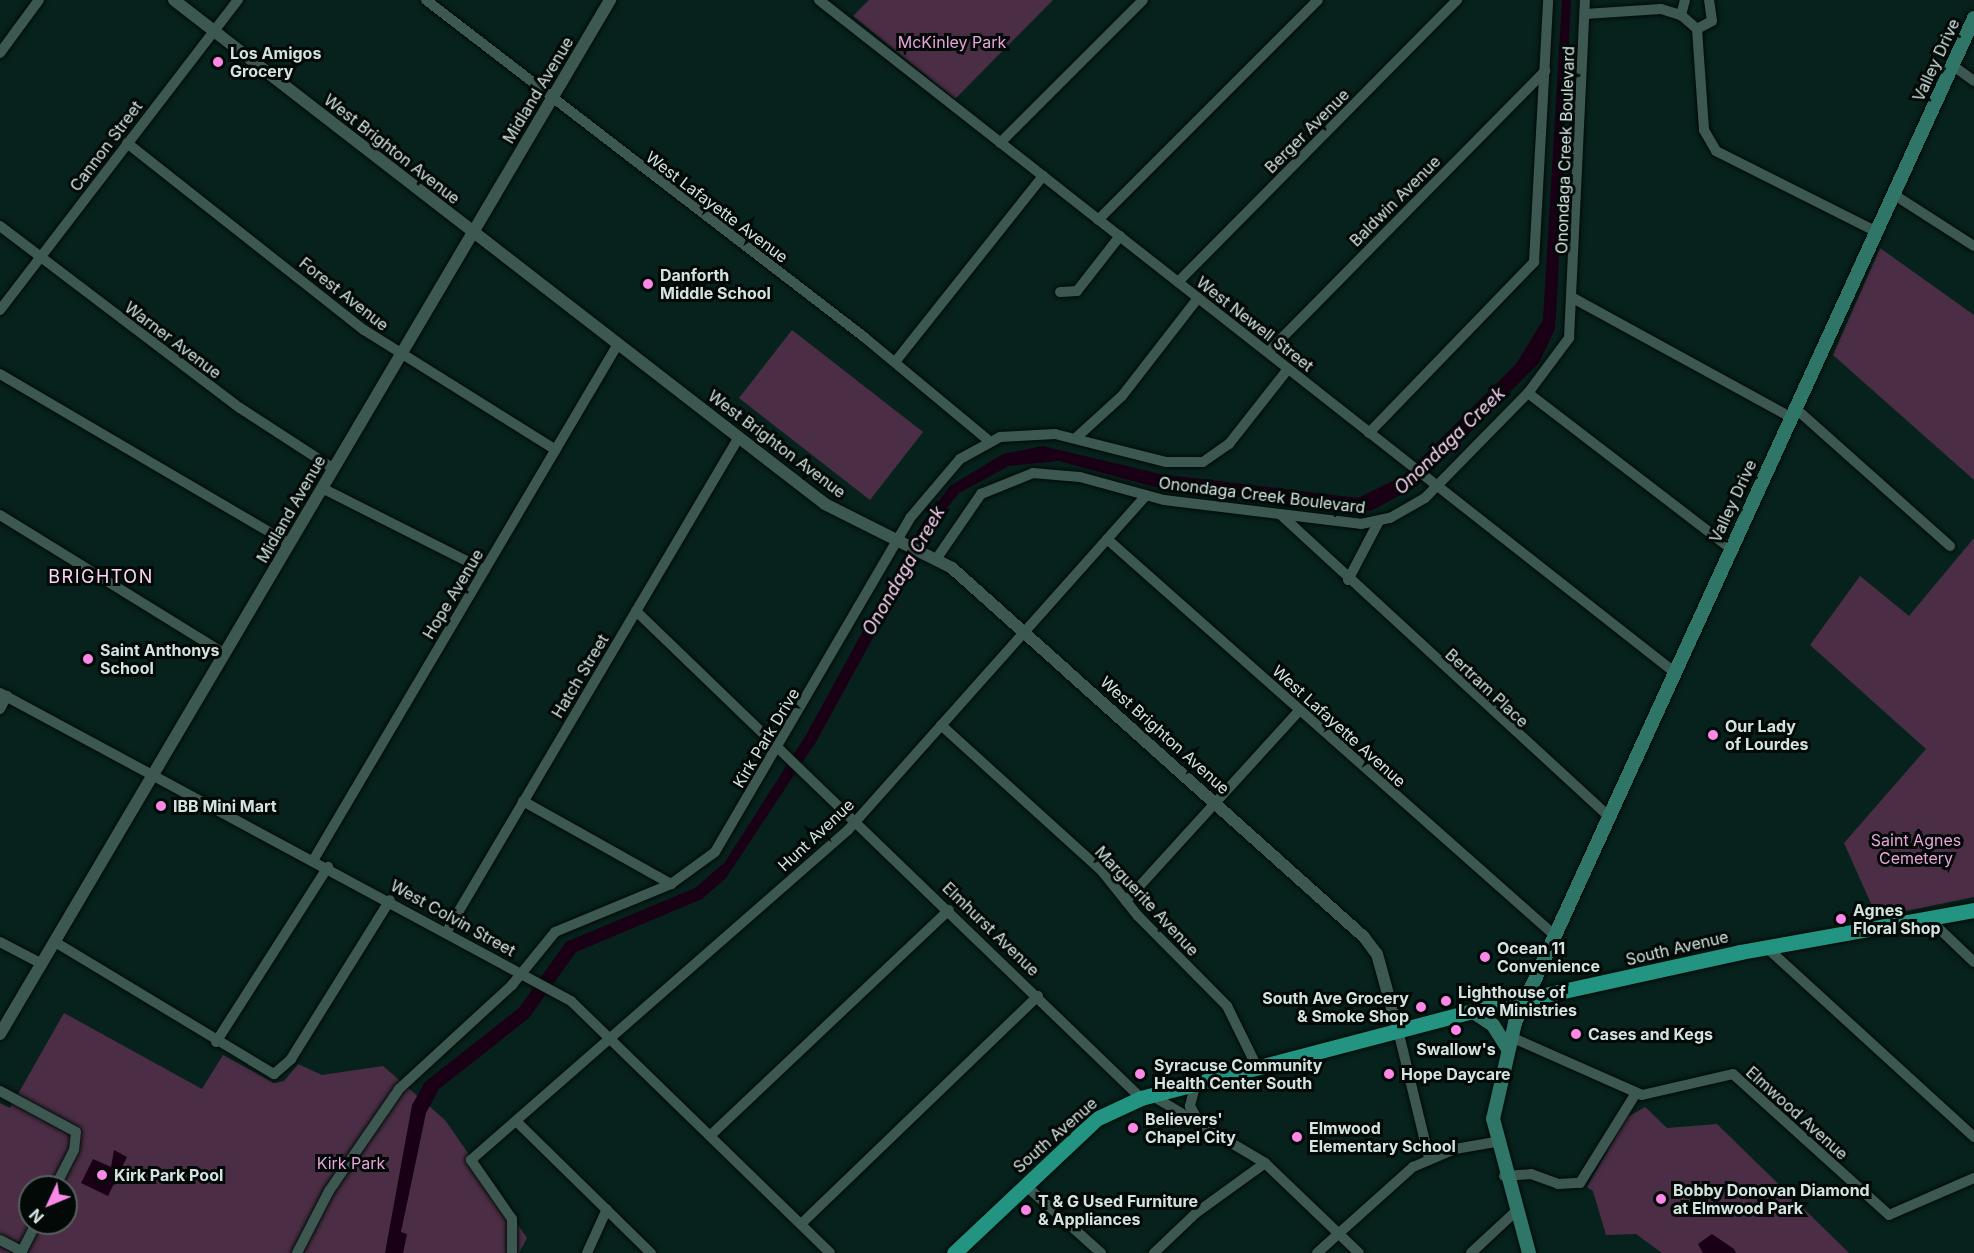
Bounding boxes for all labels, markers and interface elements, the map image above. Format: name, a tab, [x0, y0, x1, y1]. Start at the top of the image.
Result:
street label: Valley Drive	[1908, 16, 1964, 104]
park label: McKinley Park	[898, 32, 1006, 52]
street label: Midland Avenue	[499, 33, 577, 147]
place label: Los Amigos Grocery	[230, 43, 321, 81]
street label: Onondaga Creek Boulevard	[1552, 46, 1578, 254]
marker: Los Amigos Grocery	[211, 55, 225, 69]
street label: Berger Avenue	[1261, 85, 1353, 177]
street label: West Brighton Avenue	[320, 90, 464, 208]
street label: Cannon Street	[66, 97, 146, 195]
street label: West Lafayette Avenue	[642, 147, 792, 267]
street label: Baldwin Avenue	[1346, 152, 1444, 250]
street label: Forest Avenue	[296, 253, 392, 335]
place label: Danforth Middle School	[660, 265, 771, 303]
street label: West Newell Street	[1193, 272, 1317, 376]
marker: Danforth Middle School	[641, 277, 655, 291]
street label: Warner Avenue	[121, 298, 225, 382]
water label: Onondaga Creek	[1390, 383, 1510, 499]
street label: West Brighton Avenue	[704, 386, 850, 502]
street label: Midland Avenue	[252, 452, 330, 566]
street label: Valley Drive	[1705, 457, 1761, 545]
street label: Onondaga Creek Boulevard	[1158, 473, 1366, 517]
water label: Onondaga Creek	[858, 503, 950, 639]
street label: Hope Avenue	[419, 546, 487, 642]
district label: BRIGHTON	[48, 566, 154, 588]
street label: Hatch Street	[548, 631, 612, 721]
place label: Saint Anthonys School	[100, 640, 220, 678]
street label: Bertram Place	[1442, 645, 1532, 731]
marker: Saint Anthonys School	[81, 652, 95, 666]
street label: West Lafayette Avenue	[1268, 661, 1410, 791]
street label: West Brighton Avenue	[1096, 672, 1234, 798]
street label: Kirk Park Drive	[729, 685, 803, 791]
place label: Our Lady of Lourdes	[1725, 716, 1808, 754]
marker: Our Lady of Lourdes	[1706, 728, 1720, 742]
street label: Hunt Avenue	[774, 795, 858, 875]
place label: IBB Mini Mart	[173, 796, 277, 816]
marker: IBB Mini Mart	[154, 799, 168, 813]
park label: Saint Agnes Cemetery	[1871, 830, 1961, 868]
street label: Marguerite Avenue	[1091, 842, 1203, 960]
street label: West Colvin Street	[387, 876, 519, 960]
street label: Elmhurst Avenue	[939, 878, 1043, 980]
place label: Agnes Floral Shop	[1853, 900, 1941, 938]
marker: Agnes Floral Shop	[1834, 912, 1848, 926]
street label: South Avenue	[1624, 927, 1730, 969]
place label: Ocean 11 Convenience	[1497, 938, 1600, 976]
marker: Ocean 11 Convenience	[1478, 950, 1492, 964]
place label: Lighthouse of Love Ministries	[1458, 982, 1577, 1020]
place label: South Ave Grocery & Smoke Shop	[1262, 988, 1409, 1026]
marker: Lighthouse of Love Ministries	[1439, 994, 1453, 1008]
marker: South Ave Grocery & Smoke Shop	[1414, 1000, 1428, 1014]
marker: Swallow's	[1449, 1023, 1463, 1037]
place label: Cases and Kegs	[1588, 1024, 1713, 1044]
marker: Cases and Kegs	[1569, 1027, 1583, 1041]
place label: Swallow's	[1416, 1039, 1496, 1059]
place label: Syracuse Community Health Center South	[1154, 1055, 1322, 1093]
street label: Elmwood Avenue	[1742, 1062, 1852, 1164]
place label: Hope Daycare	[1401, 1064, 1511, 1084]
marker: Syracuse Community Health Center South	[1131, 1065, 1149, 1083]
marker: Hope Daycare	[1382, 1067, 1396, 1081]
street label: South Avenue	[1009, 1093, 1101, 1177]
place label: Believers' Chapel City	[1145, 1109, 1236, 1147]
place label: Elmwood Elementary School	[1309, 1118, 1456, 1156]
marker: Believers' Chapel City	[1126, 1121, 1140, 1135]
marker: Elmwood Elementary School	[1290, 1130, 1304, 1144]
park label: Kirk Park	[317, 1153, 385, 1173]
place label: Kirk Park Pool	[114, 1165, 223, 1185]
marker: Kirk Park Pool	[95, 1168, 109, 1182]
north arrow	[18, 1175, 78, 1235]
place label: Bobby Donovan Diamond at Elmwood Park	[1673, 1180, 1870, 1218]
place label: T & G Used Furniture & Appliances	[1038, 1191, 1198, 1229]
marker: Bobby Donovan Diamond at Elmwood Park	[1654, 1192, 1668, 1206]
marker: T & G Used Furniture & Appliances	[1019, 1203, 1033, 1217]
text: N	[25, 1205, 48, 1227]

